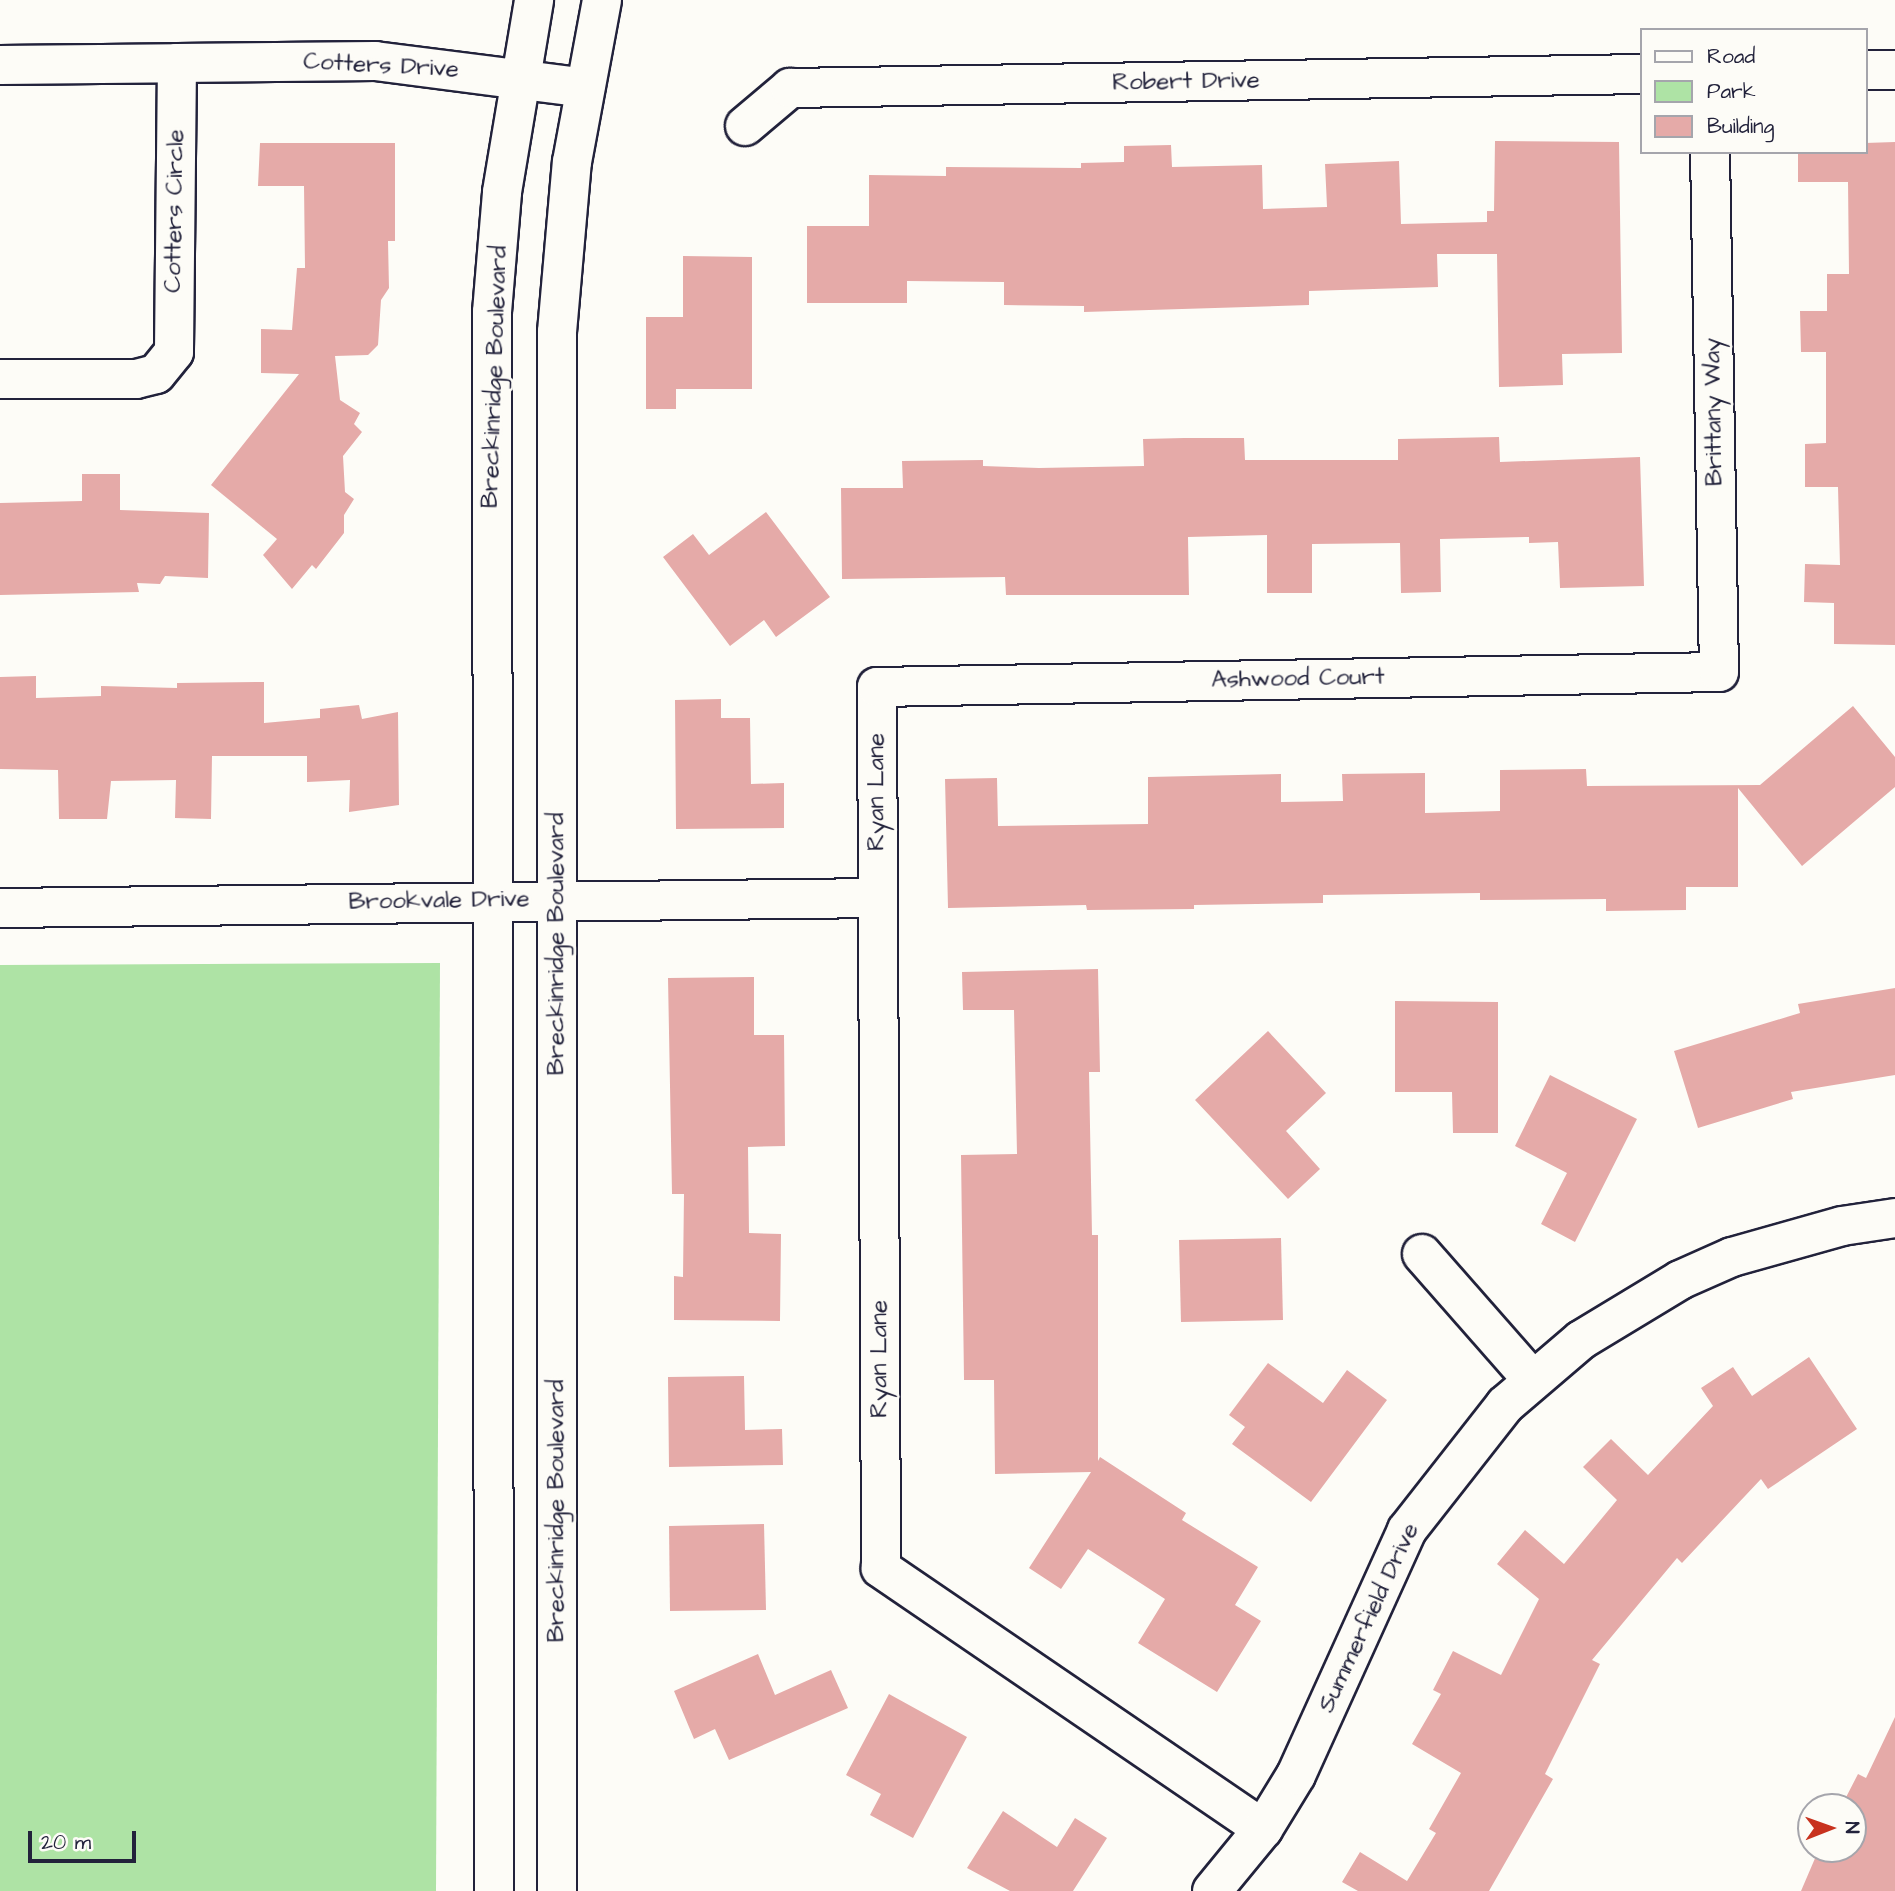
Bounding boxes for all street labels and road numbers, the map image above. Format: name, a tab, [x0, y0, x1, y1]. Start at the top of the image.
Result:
street label: Cotters Drive	[303, 48, 459, 84]
street label: Robert Drive	[1112, 66, 1260, 98]
street label: Cotters Circle	[159, 129, 191, 293]
street label: Breckinridge Boulevard	[476, 245, 514, 509]
street label: Brittany Way	[1698, 338, 1730, 486]
street label: Ashwood Court	[1211, 663, 1385, 695]
street label: Ryan Lane	[863, 733, 891, 851]
street label: Breckinridge Boulevard	[543, 813, 571, 1075]
street label: Brookvale Drive	[348, 885, 530, 917]
street label: Ryan Lane	[866, 1300, 894, 1418]
street label: Breckinridge Boulevard	[543, 1380, 571, 1642]
street label: Summerfield Drive	[1313, 1519, 1425, 1717]

